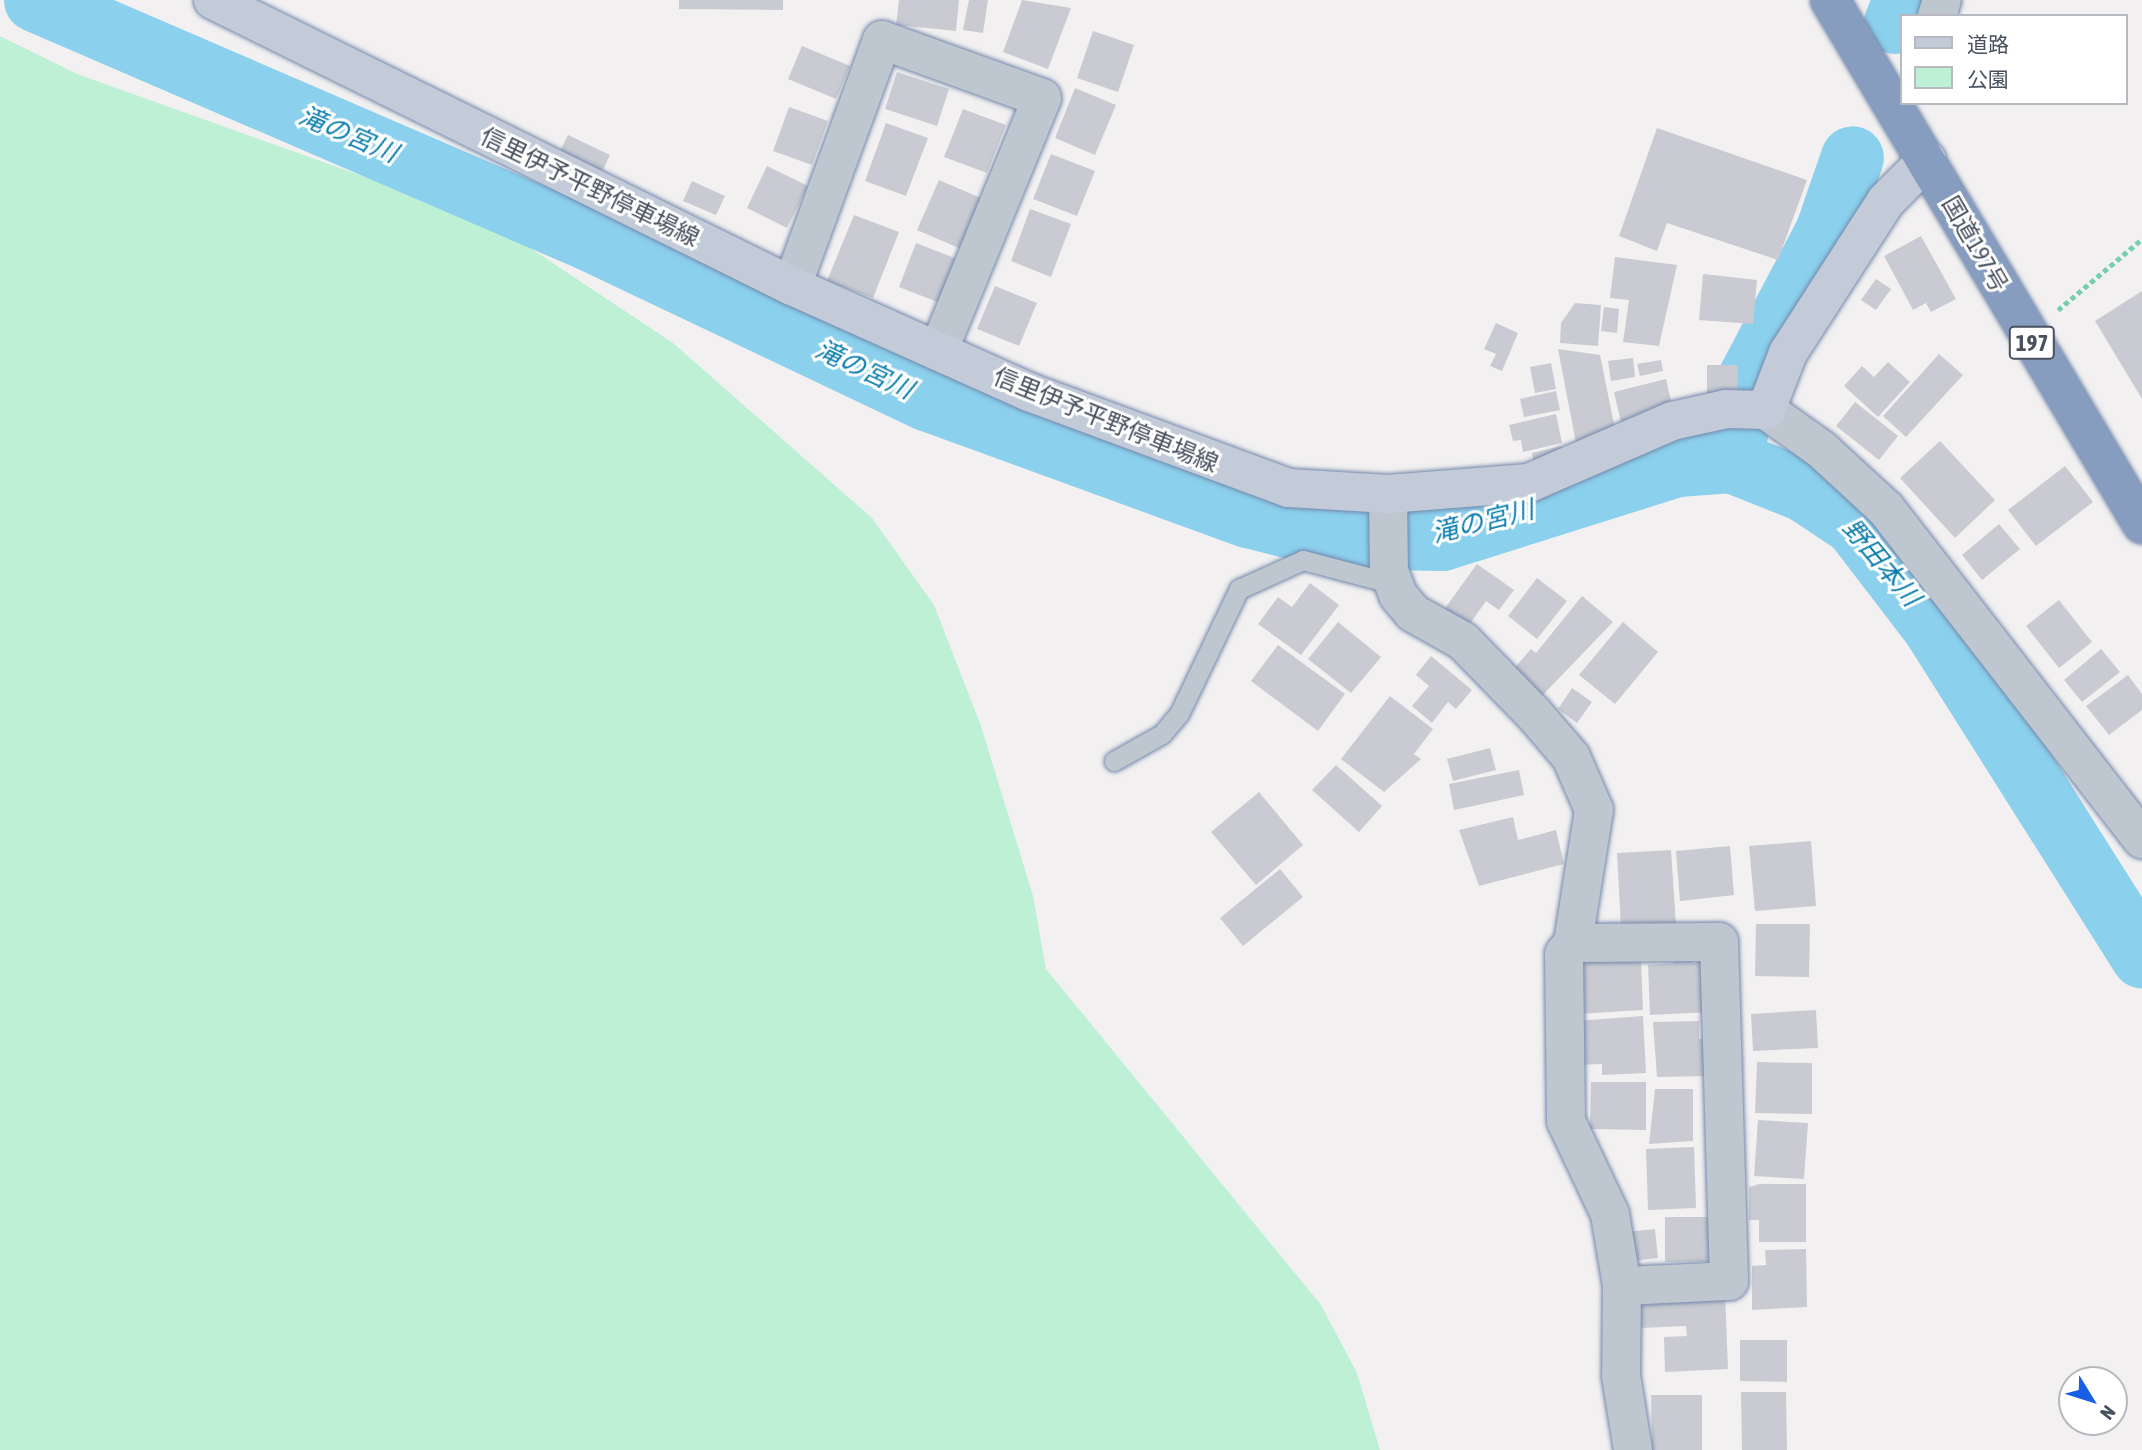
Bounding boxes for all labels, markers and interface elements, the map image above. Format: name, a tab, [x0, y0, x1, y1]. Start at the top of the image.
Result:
legend	[1900, 14, 2128, 105]
text: 道路	[1967, 32, 2009, 56]
text: 公園	[1967, 67, 2009, 91]
water label: 滝の宮川	[294, 100, 402, 170]
street label: 信里伊予平野停車場線	[476, 121, 704, 253]
street label: 国道197号	[1936, 191, 2014, 297]
road number: 197	[2008, 324, 2056, 362]
water label: 滝の宮川	[810, 334, 918, 406]
street label: 信里伊予平野停車場線	[989, 362, 1223, 478]
water label: 滝の宮川	[1429, 494, 1537, 550]
water label: 野田本川	[1836, 513, 1926, 613]
north arrow	[2058, 1366, 2128, 1436]
text: N	[2096, 1402, 2120, 1424]

